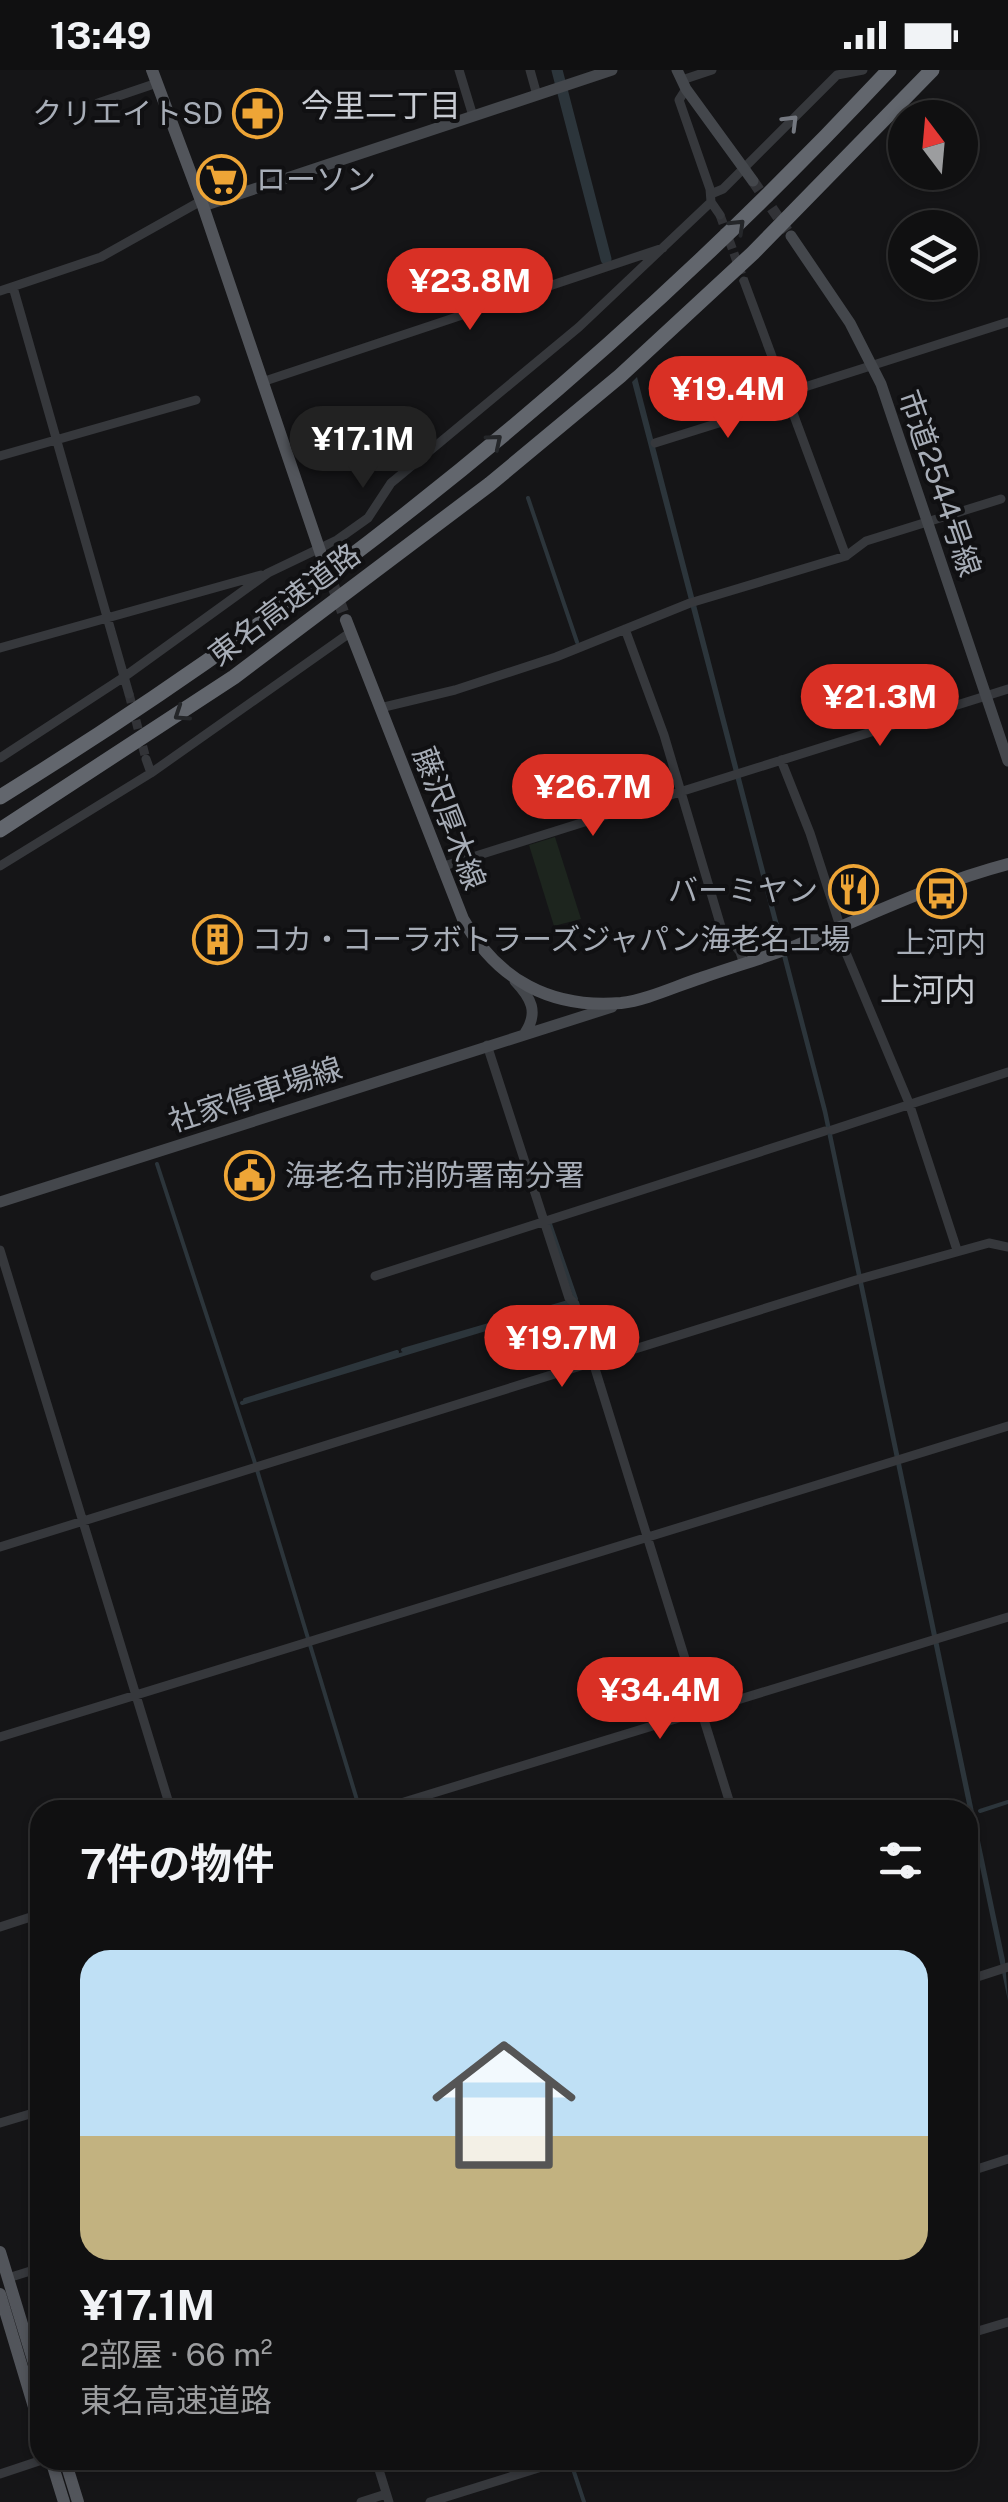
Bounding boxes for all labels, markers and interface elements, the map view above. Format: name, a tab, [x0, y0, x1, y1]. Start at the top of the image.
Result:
text: 13:49	[50, 13, 152, 58]
pharmacy icon: クリエイトSD	[232, 87, 284, 139]
district label: 今里二丁目	[301, 87, 461, 124]
place label: クリエイトSD	[32, 95, 223, 131]
north arrow	[888, 100, 978, 190]
map controls	[888, 100, 978, 300]
one-way arrow	[779, 116, 797, 134]
supermarket icon: ローソン	[195, 153, 247, 205]
place label: ローソン	[256, 161, 376, 197]
button: layers	[888, 210, 978, 300]
one-way arrow	[727, 220, 745, 238]
pin: ¥23.8M	[389, 248, 551, 333]
text: ¥23.8M	[409, 262, 531, 299]
pin: ¥19.4M	[647, 356, 809, 441]
text: ¥19.4M	[671, 370, 785, 407]
street label: 市道2544号線	[891, 385, 989, 581]
pin: ¥17.1M	[282, 406, 444, 491]
text: ¥17.1M	[312, 420, 414, 457]
one-way arrow	[484, 435, 502, 453]
street label: 東名高速道路	[201, 535, 367, 673]
pin: ¥21.3M	[799, 664, 961, 749]
text: ¥21.3M	[823, 678, 937, 715]
one-way arrow	[173, 701, 191, 720]
street label: 藤沢厚木線	[406, 742, 494, 894]
pin: ¥26.7M	[512, 754, 674, 839]
text: ¥26.7M	[534, 768, 652, 805]
restaurant icon: バーミヤン	[827, 864, 879, 916]
bus stop icon: 上河内	[915, 867, 967, 919]
place label: バーミヤン	[668, 872, 818, 908]
building icon: コカ・コーラボトラーズジャパン海老名工場	[191, 913, 243, 965]
place label: コカ・コーラボトラーズジャパン海老名工場	[252, 921, 851, 957]
place label: 上河内	[896, 924, 986, 960]
district label: 上河内	[880, 971, 976, 1008]
street label: 社家停車場線	[164, 1049, 346, 1139]
public building icon: 海老名市消防署南分署	[224, 1149, 276, 1201]
place label: 海老名市消防署南分署	[285, 1157, 585, 1193]
pin: ¥19.7M	[481, 1305, 643, 1390]
text: ¥19.7M	[506, 1319, 618, 1356]
pin: ¥34.4M	[579, 1657, 741, 1742]
text: ¥34.4M	[599, 1671, 721, 1708]
icon: filters	[873, 1833, 928, 1888]
text: 7件の物件	[80, 1839, 274, 1888]
icon: home	[414, 2015, 594, 2195]
text: ¥17.1M	[80, 2280, 215, 2329]
text: 2部屋 · 66 m²	[80, 2336, 273, 2373]
text: 東名高速道路	[80, 2382, 272, 2419]

